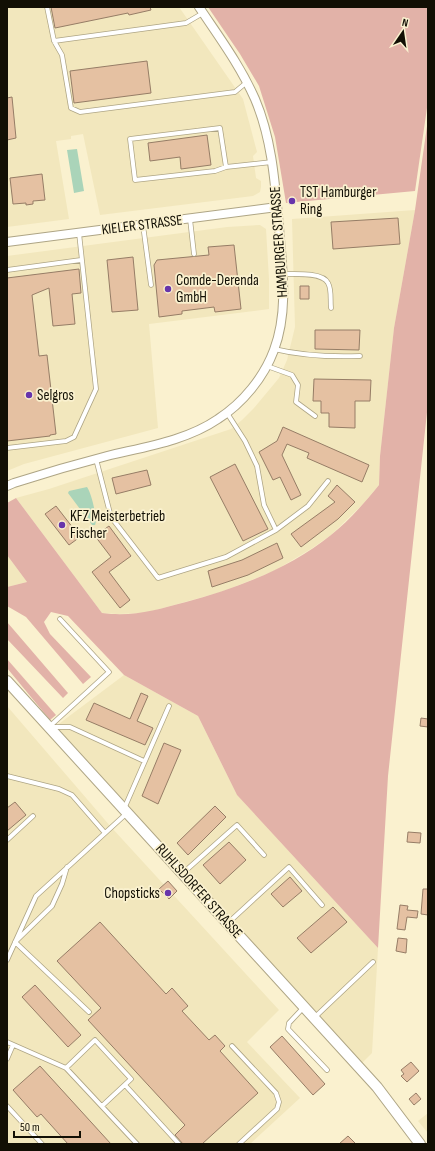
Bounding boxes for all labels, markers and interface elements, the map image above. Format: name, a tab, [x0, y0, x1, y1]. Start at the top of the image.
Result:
north arrow	[383, 12, 423, 52]
text: N	[401, 16, 410, 30]
place label: TST Hamburger Ring	[300, 183, 377, 219]
street label: HAMBURGER STRASSE	[266, 186, 292, 298]
marker: TST Hamburger Ring	[287, 196, 297, 206]
street label: KIELER STRASSE	[100, 211, 184, 239]
place label: Comde-Derenda GmbH	[176, 271, 259, 307]
marker: Comde-Derenda GmbH	[163, 284, 173, 294]
place label: Selgros	[37, 386, 74, 405]
marker: Selgros	[24, 390, 34, 400]
place label: KFZ Meisterbetrieb Fischer	[70, 507, 165, 543]
marker: KFZ Meisterbetrieb Fischer	[57, 520, 67, 530]
street label: RUHLSDORFER STRASSE	[151, 840, 247, 942]
place label: Chopsticks	[104, 884, 160, 903]
marker: Chopsticks	[163, 888, 173, 898]
scale bar	[14, 1113, 80, 1139]
text: 50 m	[20, 1120, 40, 1135]

